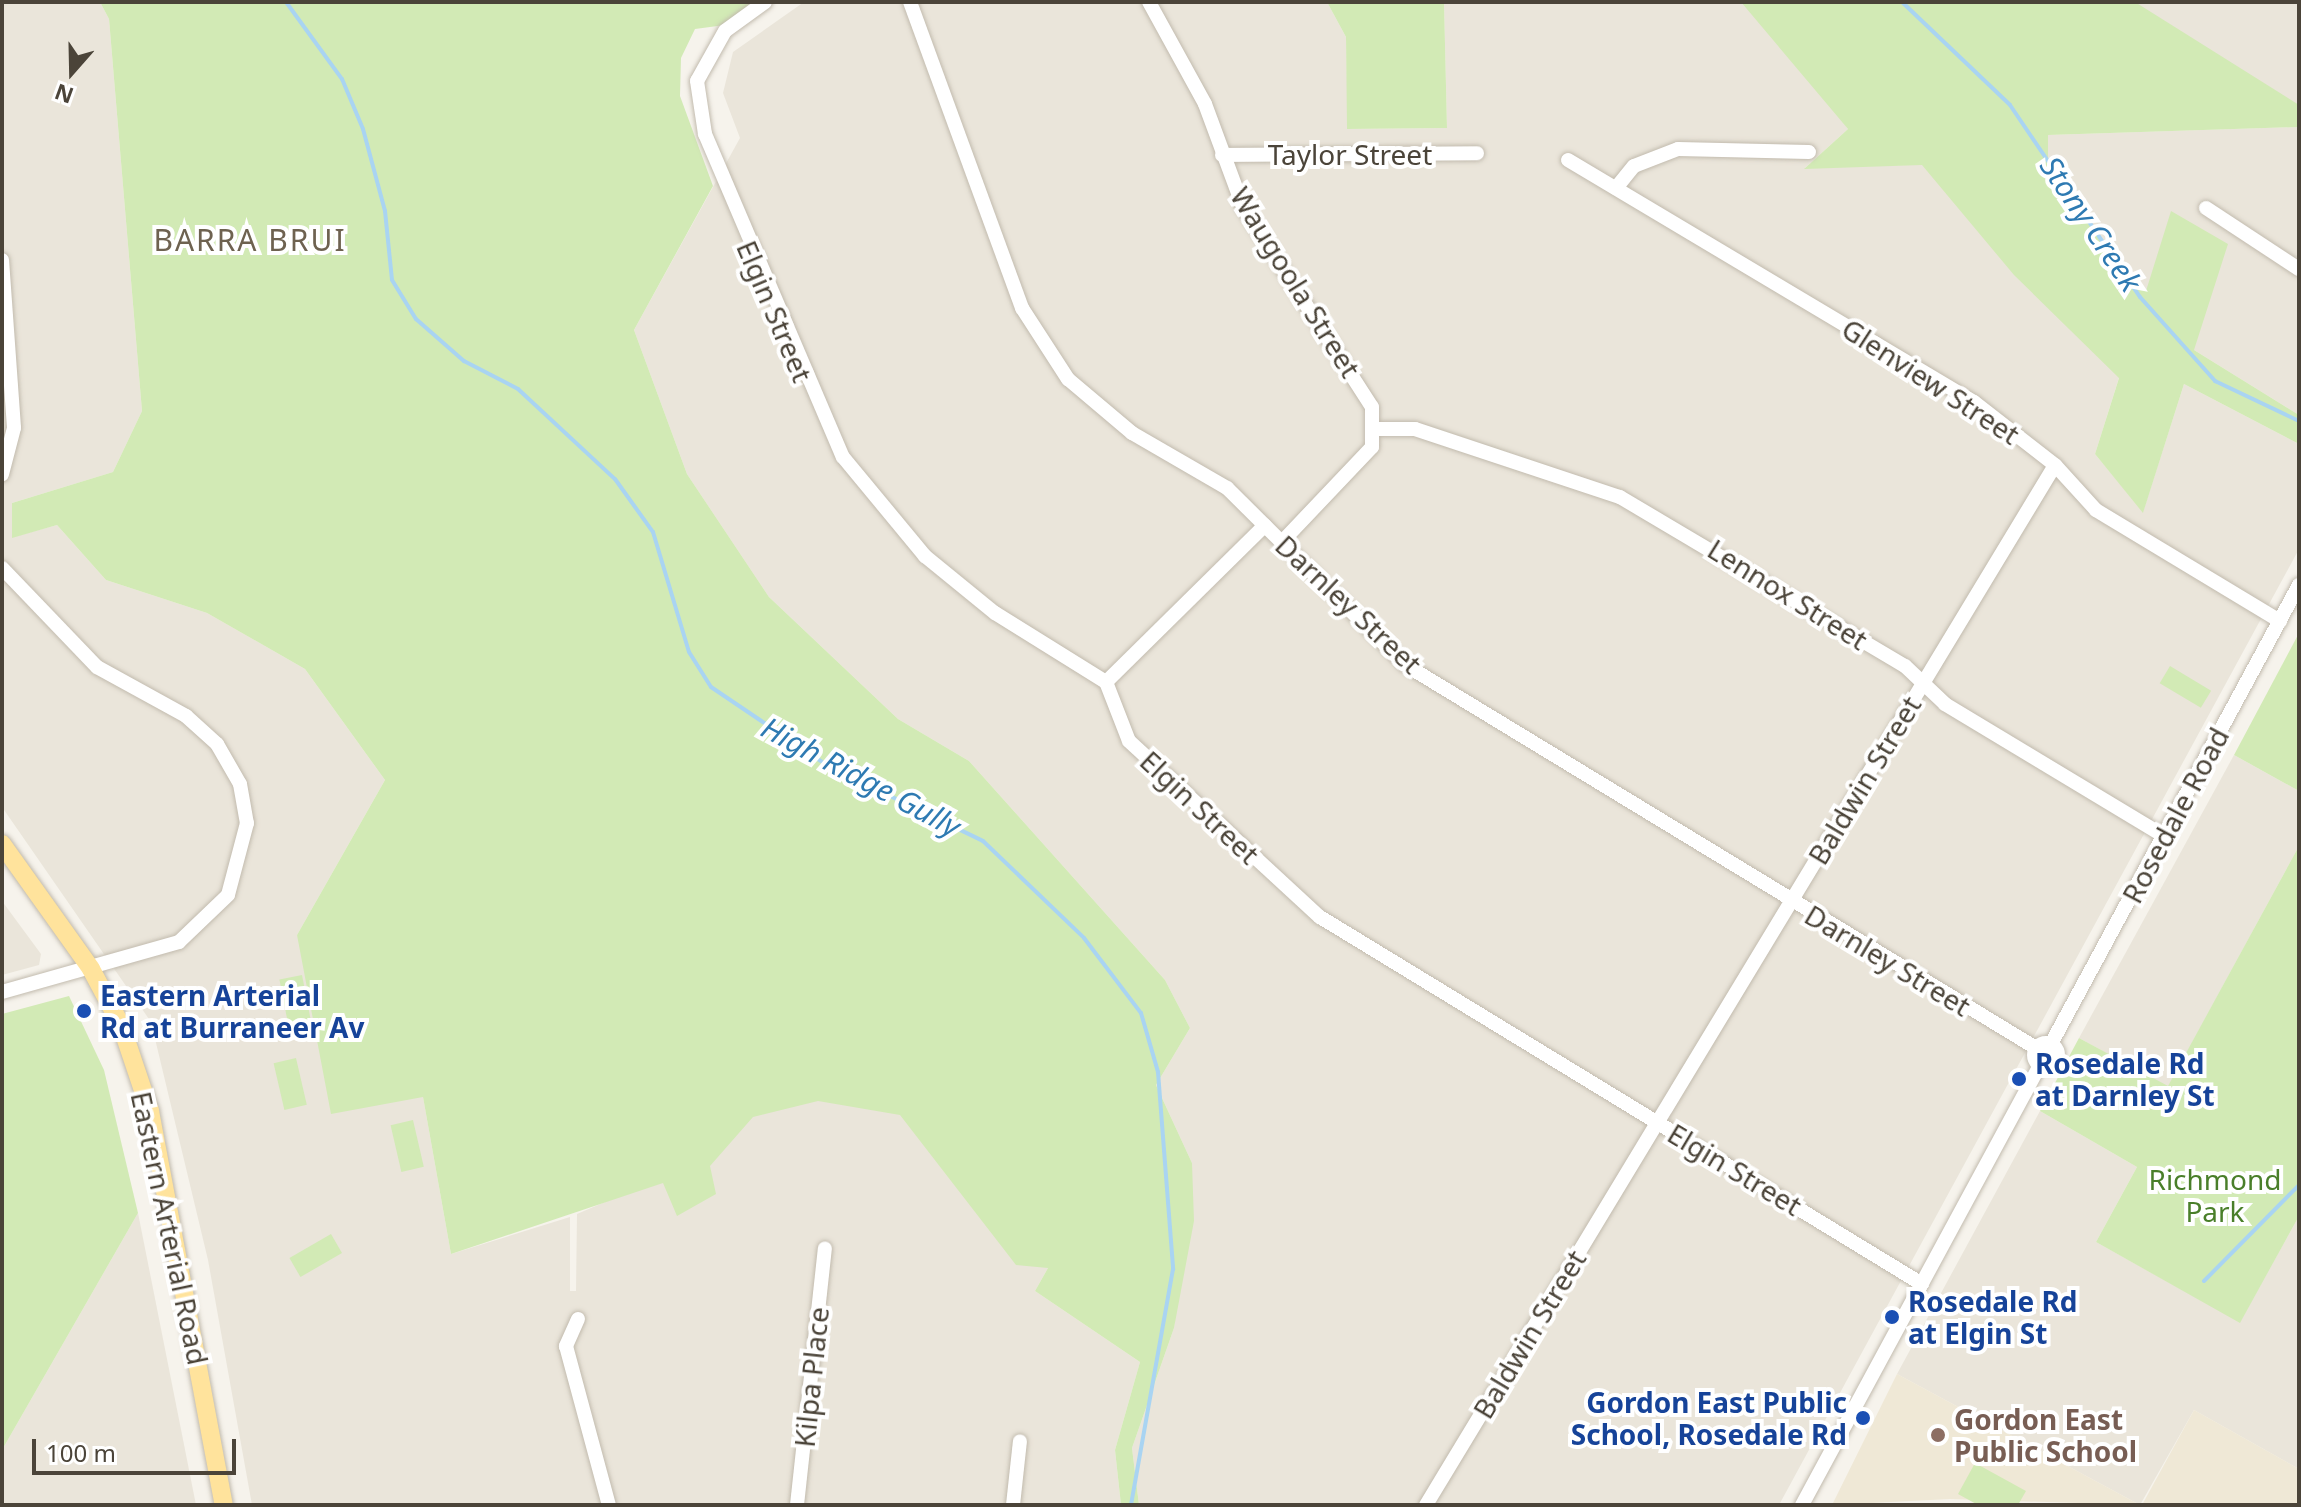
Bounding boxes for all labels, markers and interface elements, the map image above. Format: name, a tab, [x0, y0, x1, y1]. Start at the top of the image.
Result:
north arrow	[32, 32, 112, 112]
text: N	[50, 77, 77, 112]
street label: Taylor Street	[1268, 137, 1432, 171]
water label: Stony Creek	[2033, 150, 2149, 298]
street label: Waugoola Street	[1224, 181, 1368, 383]
district label: BARRA BRUI	[153, 222, 347, 258]
street label: Elgin Street	[730, 235, 820, 387]
street label: Glenview Street	[1836, 311, 2026, 451]
street label: Darnley Street	[1269, 528, 1429, 680]
street label: Lennox Street	[1702, 532, 1874, 656]
street label: Baldwin Street	[1801, 690, 1927, 870]
water label: High Ridge Gully	[755, 709, 967, 845]
street label: Rosedale Road	[2115, 721, 2235, 909]
street label: Elgin Street	[1134, 744, 1266, 870]
street label: Darnley Street	[1799, 897, 1977, 1023]
place label: Eastern Arterial Rd at Burraneer Av	[100, 978, 364, 1044]
marker: Eastern Arterial Rd at Burraneer Av	[75, 1002, 93, 1020]
place label: Rosedale Rd at Darnley St	[2035, 1046, 2215, 1112]
marker: Rosedale Rd at Darnley St	[2010, 1070, 2028, 1088]
street label: Eastern Arterial Road	[125, 1088, 215, 1368]
street label: Elgin Street	[1662, 1116, 1808, 1222]
park label: Richmond Park	[2148, 1162, 2282, 1228]
street label: Baldwin Street	[1466, 1244, 1592, 1424]
place label: Rosedale Rd at Elgin St	[1908, 1284, 2078, 1350]
street label: Kilpa Place	[787, 1305, 835, 1449]
marker: Rosedale Rd at Elgin St	[1883, 1308, 1901, 1326]
place label: Gordon East Public School, Rosedale Rd	[1571, 1385, 1847, 1451]
place label: Gordon East Public School	[1954, 1402, 2137, 1468]
marker: Gordon East Public School, Rosedale Rd	[1854, 1409, 1872, 1427]
scale bar	[36, 1423, 240, 1473]
marker: Gordon East Public School	[1929, 1426, 1947, 1444]
text: 100 m	[46, 1436, 116, 1469]

